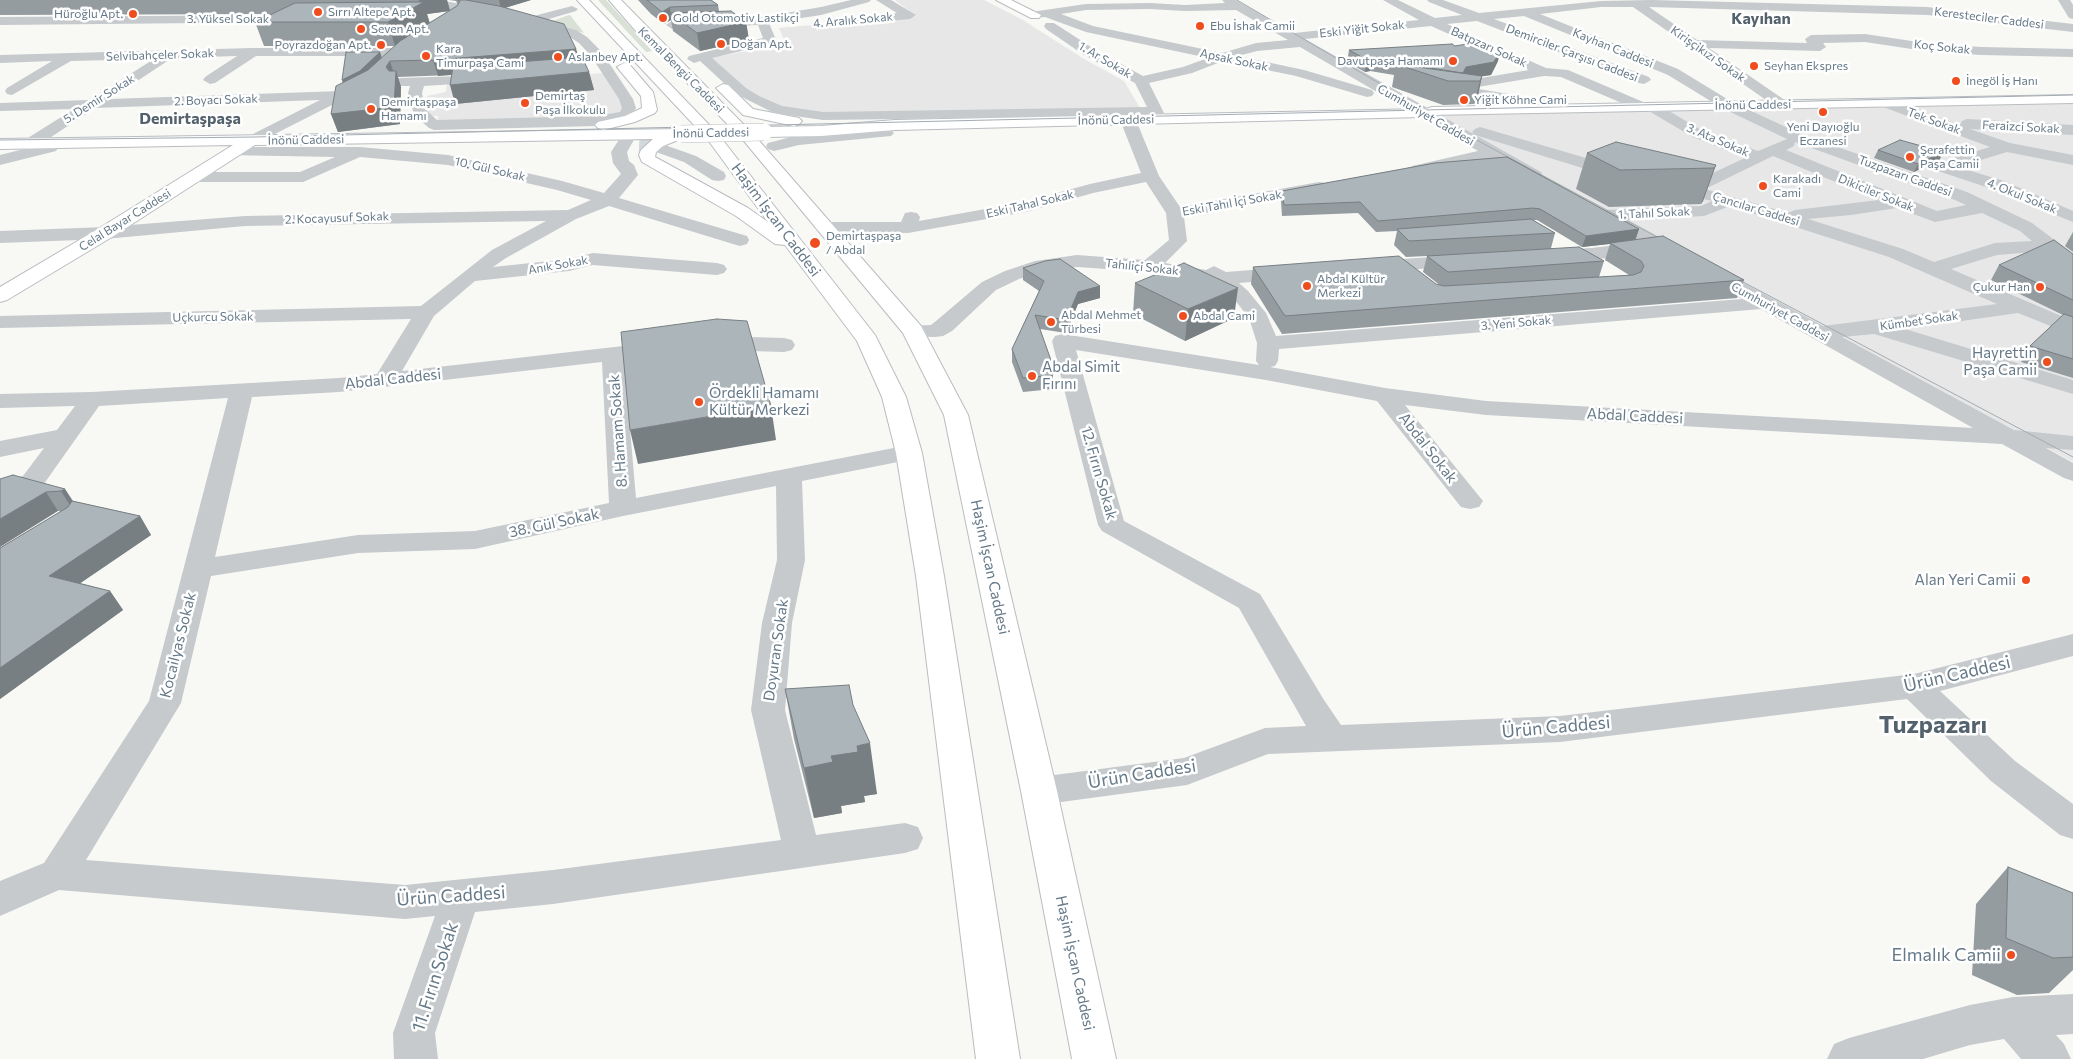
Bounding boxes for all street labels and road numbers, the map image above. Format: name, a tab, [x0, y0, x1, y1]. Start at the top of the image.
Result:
street label: Keresteciler Caddesi	[1933, 4, 2045, 32]
street label: 4. Aralık Sokak	[813, 9, 893, 31]
street label: 3. Yüksel Sokak	[187, 12, 269, 26]
street label: Eski Yiğit Sokak	[1319, 17, 1405, 41]
street label: Demirciler Çarşısı Caddesi	[1504, 21, 1640, 85]
street label: Kirişçikızı Sokak	[1668, 23, 1748, 85]
street label: Kemal Bengü Caddesi	[635, 24, 727, 116]
street label: Batpzarı Sokak	[1449, 24, 1529, 70]
street label: Kayhan Caddesi	[1570, 25, 1656, 71]
street label: Koç Sokak	[1913, 37, 1971, 57]
street label: 1. Ar Sokak	[1076, 39, 1134, 81]
street label: Selvibahçeler Sokak	[106, 46, 214, 64]
street label: Apsak Sokak	[1199, 46, 1269, 74]
street label: 5. Demir Sokak	[61, 71, 137, 127]
street label: Cumhuriyet Caddesi	[1375, 81, 1477, 149]
street label: 2. Boyacı Sokak	[174, 91, 258, 109]
street label: İnönü Caddesi	[1715, 97, 1791, 113]
street label: Tek Sokak	[1906, 105, 1962, 137]
street label: İnönü Caddesi	[1078, 112, 1154, 128]
street label: Feraizci Sokak	[1982, 118, 2060, 136]
street label: 3. Ata Sokak	[1685, 120, 1751, 160]
street label: İnönü Caddesi	[673, 125, 749, 141]
street label: İnönü Caddesi	[268, 132, 344, 148]
street label: Tuzpazarı Caddesi	[1856, 152, 1954, 200]
street label: 10. Gül Sokak	[453, 154, 527, 184]
street label: Haşim İşcan Caddesi	[727, 160, 825, 280]
street label: Dikiciler Sokak	[1836, 171, 1916, 215]
street label: 4. Okul Sokak	[1985, 175, 2059, 217]
street label: Celal Bayar Caddesi	[76, 186, 174, 254]
street label: Eski Tahal Sokak	[985, 187, 1075, 221]
street label: Eski Tahıl İçi Sokak	[1181, 187, 1283, 219]
street label: Çancılar Caddesi	[1711, 189, 1801, 229]
street label: 1. Tahıl Sokak	[1618, 204, 1690, 222]
street label: 2. Kocayusuf Sokak	[285, 209, 389, 227]
street label: Anık Sokak	[527, 253, 589, 277]
street label: Tahıliçi Sokak	[1105, 256, 1179, 278]
street label: Cumhuriyet Caddesi	[1729, 279, 1831, 345]
street label: Kümbet Sokak	[1879, 308, 1959, 334]
street label: Uçkurcu Sokak	[172, 309, 254, 325]
street label: 3. Yeni Sokak	[1480, 313, 1552, 333]
street label: Abdal Caddesi	[344, 365, 442, 393]
street label: 8. Hamam Sokak	[605, 374, 631, 488]
street label: Abdal Caddesi	[1586, 404, 1684, 428]
street label: Abdal Sokak	[1395, 409, 1461, 487]
street label: 12. Fırın Sokak	[1077, 424, 1121, 522]
street label: Haşim İşcan Caddesi	[967, 498, 1013, 636]
street label: 38. Gül Sokak	[507, 505, 601, 541]
street label: Kocailyas Sokak	[156, 590, 200, 700]
street label: Doyuran Sokak	[760, 598, 792, 702]
street label: Ürün Caddesi	[1901, 651, 2013, 697]
street label: Ürün Caddesi	[1501, 711, 1611, 743]
street label: Ürün Caddesi	[1086, 755, 1198, 793]
street label: Ürün Caddesi	[396, 881, 506, 911]
street label: Haşim İşcan Caddesi	[1052, 894, 1098, 1032]
street label: 11. Fırın Sokak	[407, 920, 463, 1034]

